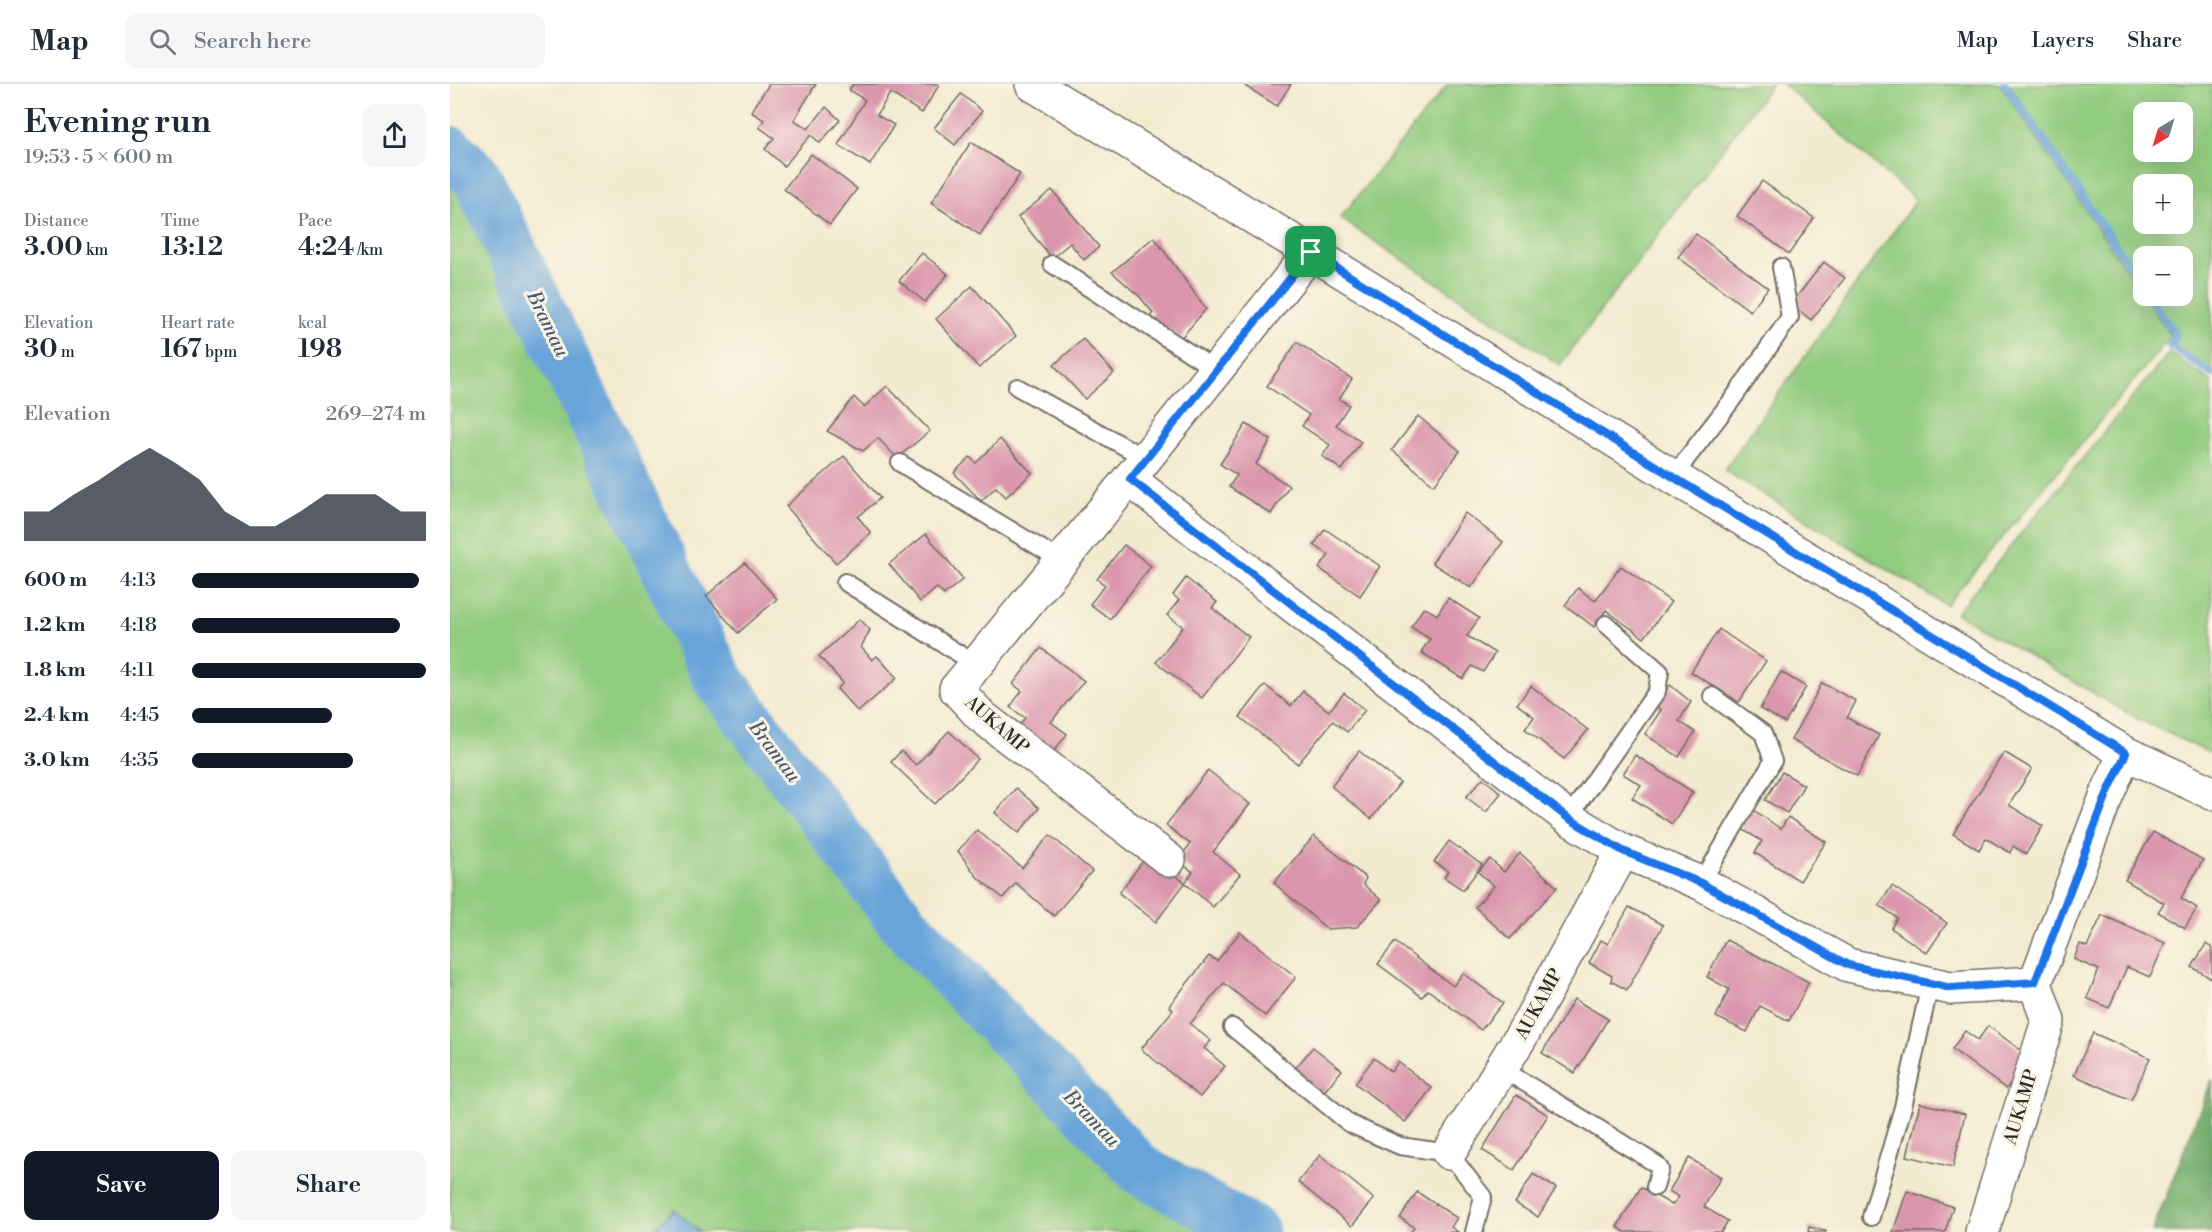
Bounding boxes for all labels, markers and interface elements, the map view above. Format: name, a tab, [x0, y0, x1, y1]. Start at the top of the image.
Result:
search box	[125, 14, 545, 68]
text: Map	[30, 24, 89, 59]
icon: search	[146, 25, 179, 58]
text: Search here	[194, 28, 311, 55]
text: Map	[1957, 28, 1998, 54]
text: Layers	[2031, 28, 2094, 54]
text: Share	[2127, 28, 2182, 54]
text: Evening run	[24, 102, 211, 143]
north arrow	[2133, 102, 2193, 162]
map controls	[2133, 102, 2193, 306]
button: share	[363, 104, 426, 167]
text: 19:53 · 5 × 600 m	[24, 145, 173, 170]
button: +	[2133, 174, 2193, 234]
text: Distance	[24, 211, 89, 231]
text: Time	[161, 211, 200, 231]
text: Pace	[298, 211, 332, 231]
pin	[1285, 226, 1336, 277]
text: 3.00	[24, 231, 83, 263]
text: 13:12	[161, 231, 223, 263]
text: 4:24	[298, 231, 354, 263]
icon: arrive	[1294, 235, 1327, 268]
text: km	[83, 240, 108, 260]
text: /km	[354, 240, 383, 260]
button: −	[2133, 246, 2193, 306]
water label: Bramau	[520, 286, 574, 362]
text: Elevation	[24, 313, 93, 333]
text: Heart rate	[161, 313, 235, 333]
text: kcal	[298, 313, 327, 333]
text: 30	[24, 333, 58, 365]
text: 167	[161, 333, 202, 365]
text: 198	[298, 333, 342, 365]
text: m	[58, 342, 75, 362]
text: bpm	[202, 342, 237, 362]
text: Elevation	[24, 402, 111, 427]
text: 269–274 m	[326, 402, 426, 427]
text: 600 m	[24, 568, 87, 593]
text: 4:13	[120, 568, 156, 593]
text: 1.2 km	[24, 613, 86, 638]
text: 4:18	[120, 613, 157, 638]
text: 1.8 km	[24, 658, 86, 683]
text: 4:11	[120, 658, 154, 683]
street label: AUKAMP	[959, 690, 1034, 759]
text: 2.4 km	[24, 703, 89, 728]
text: 4:45	[120, 703, 159, 728]
water label: Bramau	[742, 715, 806, 788]
text: 3.0 km	[24, 748, 90, 773]
text: 4:35	[120, 748, 158, 773]
street label: AUKAMP	[1510, 964, 1568, 1044]
street label: AUKAMP	[1998, 1066, 2043, 1148]
water label: Bramau	[1057, 1084, 1125, 1154]
button: Save	[24, 1151, 219, 1220]
button: Share	[231, 1151, 426, 1220]

